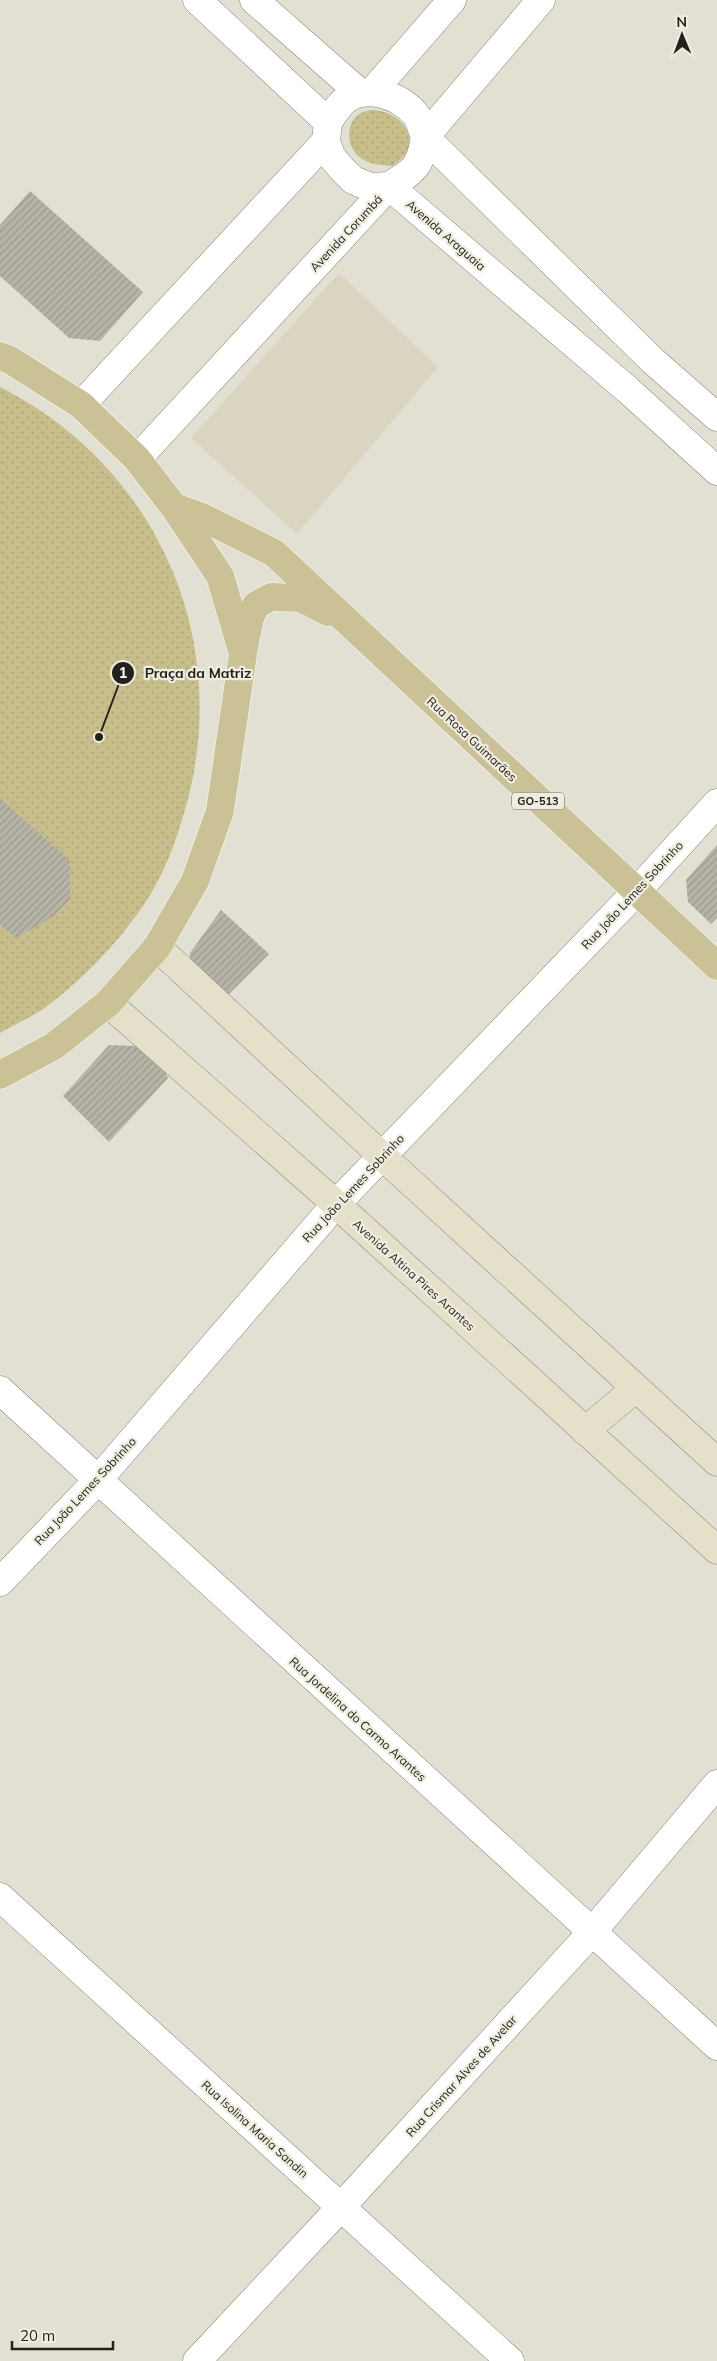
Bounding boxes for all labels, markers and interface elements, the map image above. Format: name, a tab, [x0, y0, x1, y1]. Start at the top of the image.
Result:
north arrow	[657, 10, 707, 60]
text: N	[676, 13, 687, 31]
street label: Avenida Corumbá	[307, 191, 385, 275]
street label: Avenida Araguaia	[403, 196, 489, 274]
callout: Praça da Matriz	[110, 658, 262, 687]
text: 1	[118, 663, 128, 682]
text: Praça da Matriz	[145, 664, 251, 682]
street label: Rua Rosa Guimarães	[424, 694, 520, 784]
road number: GO-513	[512, 792, 564, 809]
street label: Rua João Lemes Sobrinho	[578, 838, 686, 952]
street label: Rua João Lemes Sobrinho	[299, 1131, 407, 1245]
street label: Avenida Altina Pires Arantes	[350, 1216, 478, 1334]
street label: Rua João Lemes Sobrinho	[31, 1434, 139, 1548]
street label: Rua Jordelina do Carmo Arantes	[287, 1654, 429, 1784]
street label: Rua Crismar Alves de Avelar	[402, 2012, 520, 2140]
street label: Rua Isolina Maria Sandin	[199, 2077, 311, 2181]
scale bar	[12, 2318, 114, 2350]
text: 20 m	[20, 2326, 55, 2345]

